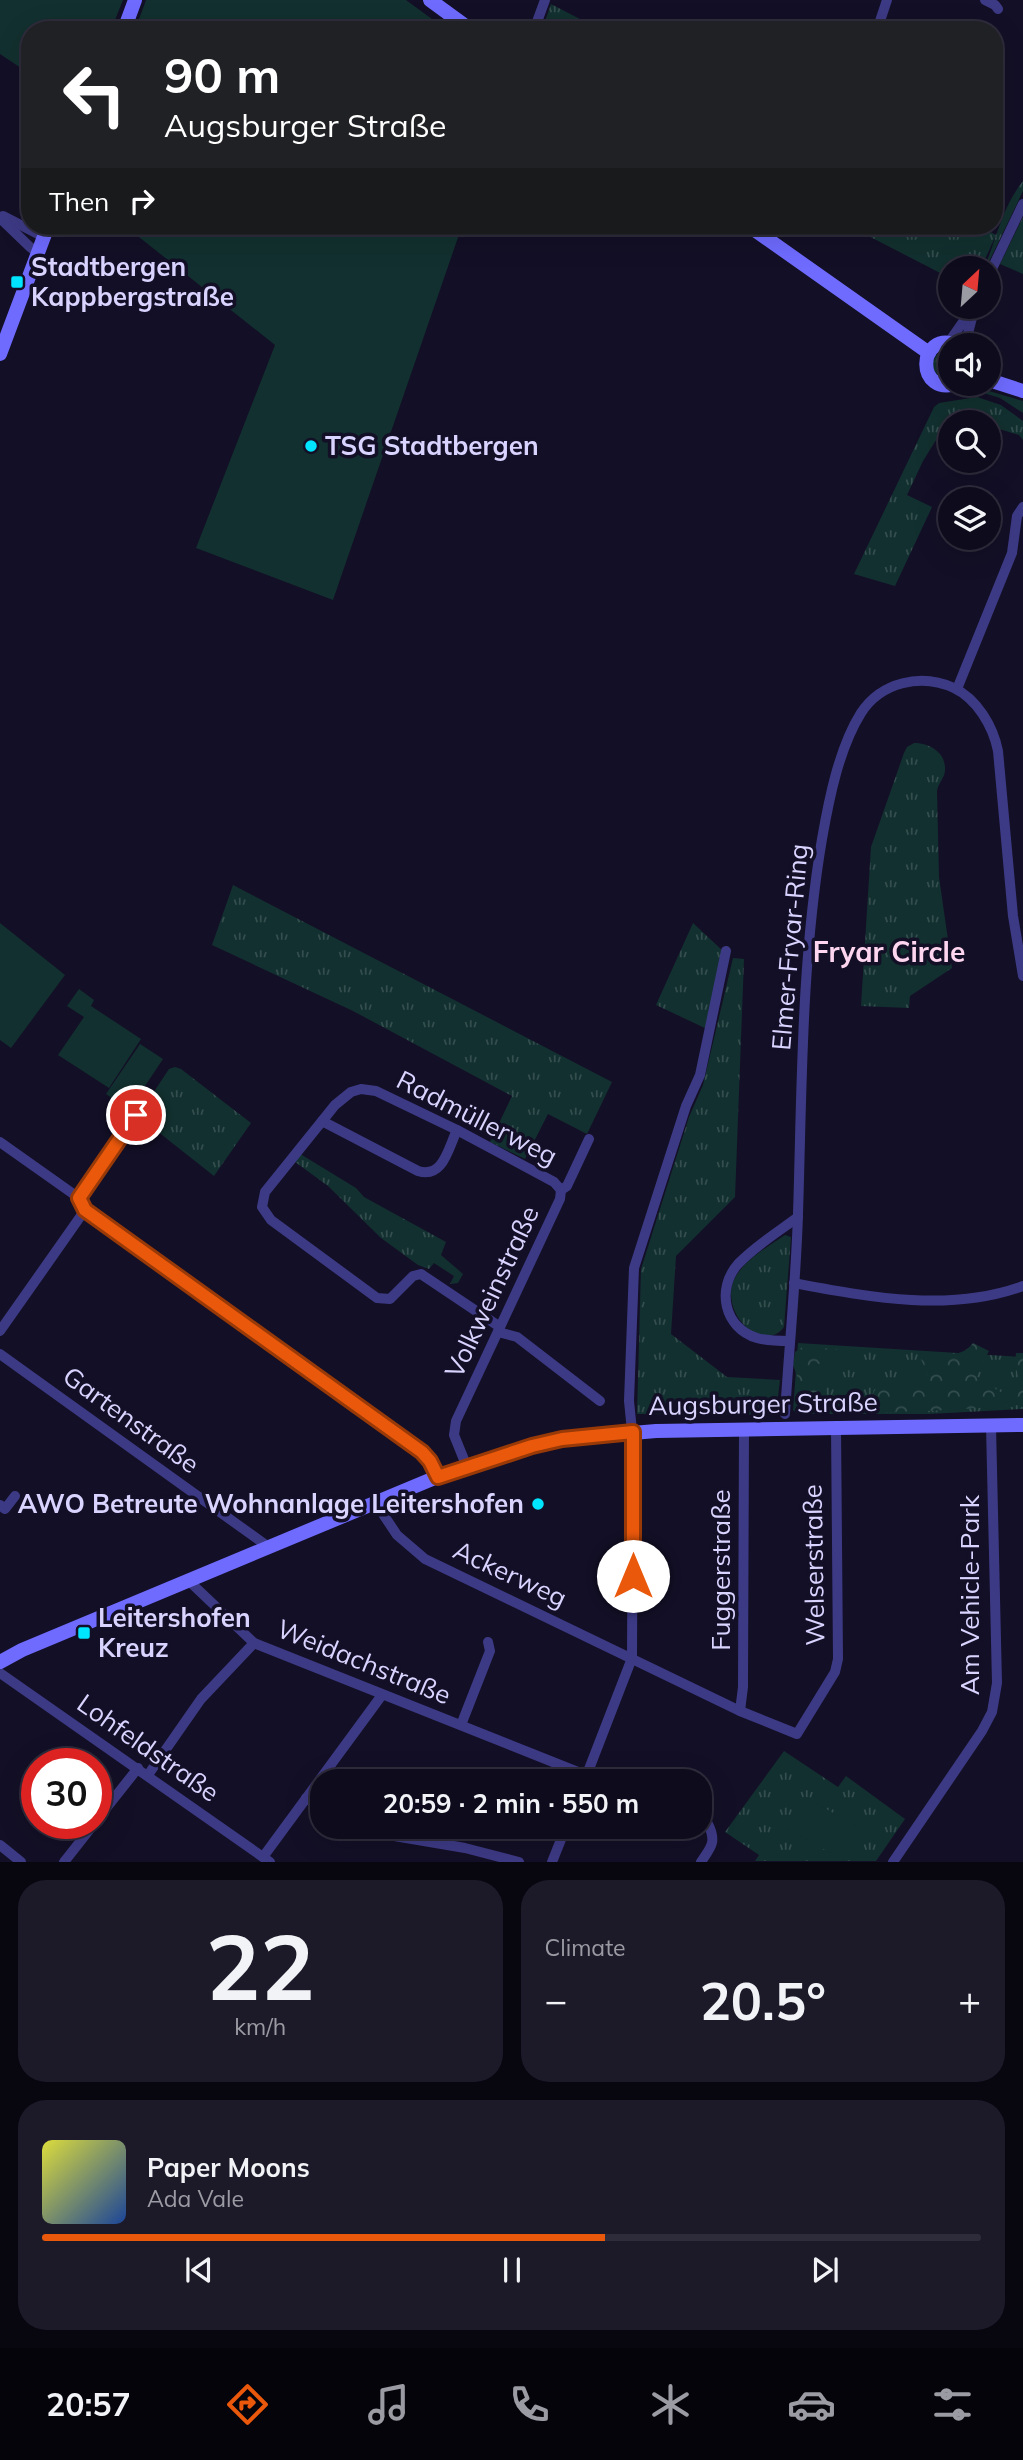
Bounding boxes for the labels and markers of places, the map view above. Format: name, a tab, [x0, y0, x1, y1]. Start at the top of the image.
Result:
place label: Stadtbergen Kappbergstraße	[31, 250, 234, 313]
marker: Stadtbergen Kappbergstraße	[9, 274, 25, 290]
place label: TSG Stadtbergen	[325, 429, 539, 462]
marker: TSG Stadtbergen	[303, 438, 319, 454]
pin	[106, 1085, 166, 1145]
place label: AWO Betreute Wohnanlage Leitershofen	[18, 1487, 524, 1520]
marker: AWO Betreute Wohnanlage Leitershofen	[530, 1496, 546, 1512]
place label: Leitershofen Kreuz	[98, 1601, 251, 1664]
marker: Leitershofen Kreuz	[76, 1625, 92, 1641]

